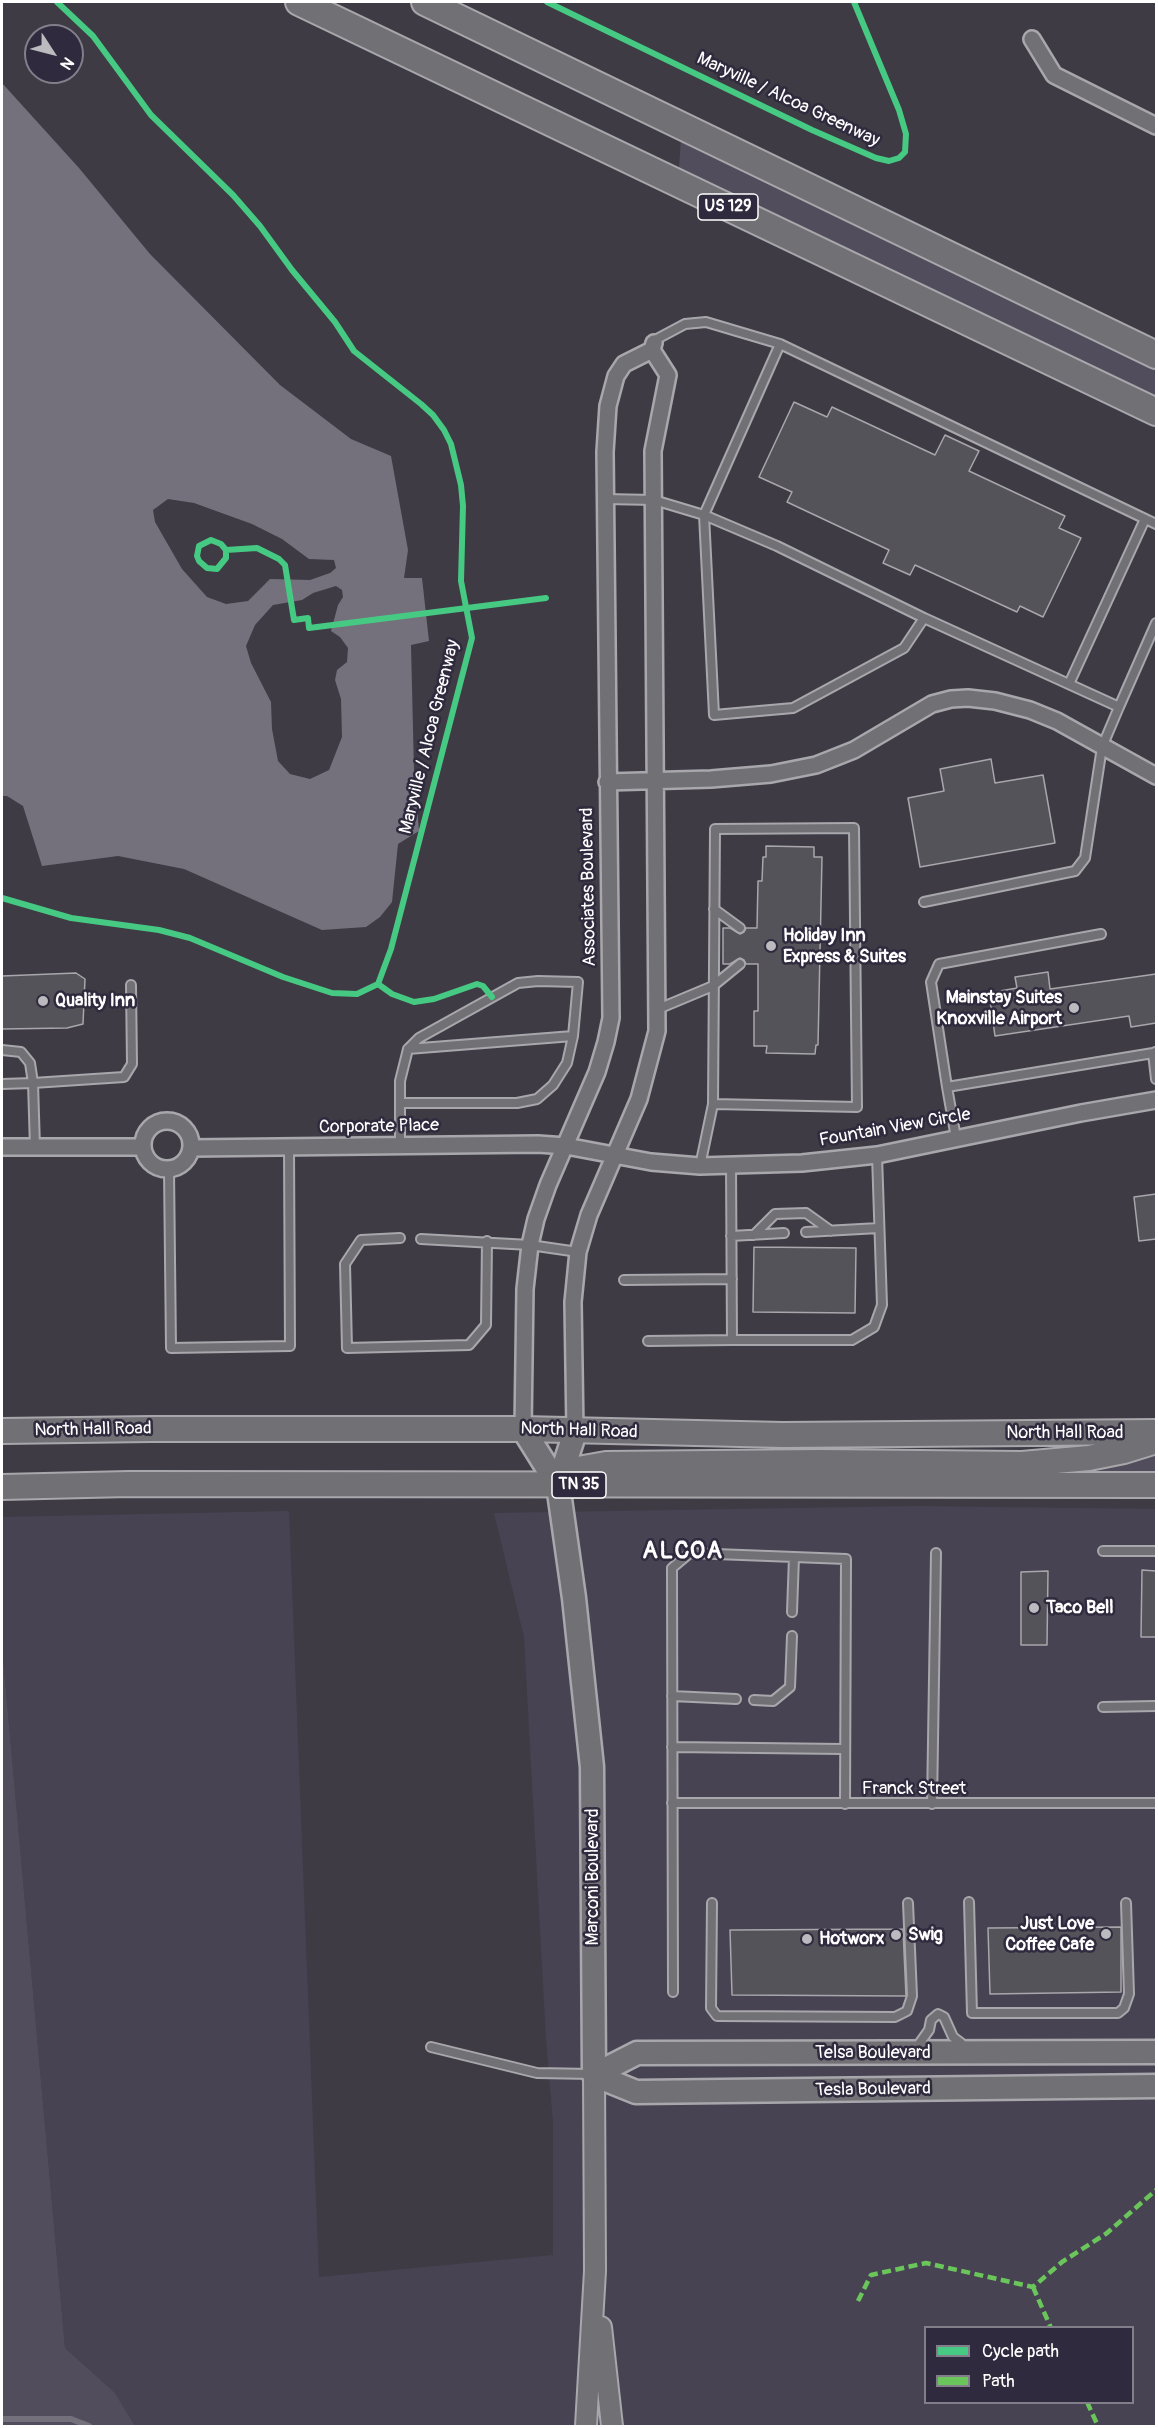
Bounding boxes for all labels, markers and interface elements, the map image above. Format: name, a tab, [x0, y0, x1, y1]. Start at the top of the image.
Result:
north arrow	[24, 24, 84, 84]
street label: Maryville / Alcoa Greenway	[693, 48, 883, 152]
text: N	[56, 53, 78, 74]
road number: US 129	[698, 194, 758, 220]
street label: Maryville / Alcoa Greenway	[395, 638, 465, 836]
street label: Associates Boulevard	[577, 807, 601, 967]
place label: Holiday Inn Express & Suites	[783, 925, 906, 968]
marker: Holiday Inn Express & Suites	[764, 939, 778, 953]
place label: Mainstay Suites Knoxville Airport	[936, 987, 1062, 1030]
place label: Quality Inn	[55, 990, 135, 1012]
marker: Quality Inn	[36, 994, 50, 1008]
marker: Mainstay Suites Knoxville Airport	[1067, 1001, 1081, 1015]
street label: Fountain View Circle	[818, 1104, 972, 1152]
street label: Corporate Place	[319, 1115, 439, 1139]
street label: North Hall Road	[34, 1418, 152, 1442]
street label: North Hall Road	[520, 1418, 638, 1444]
street label: North Hall Road	[1006, 1422, 1124, 1444]
road number: TN 35	[552, 1472, 606, 1498]
district label: ALCOA	[642, 1538, 724, 1566]
place label: Taco Bell	[1046, 1597, 1114, 1619]
marker: Taco Bell	[1027, 1601, 1041, 1615]
street label: Franck Street	[862, 1778, 966, 1800]
street label: Marconi Boulevard	[582, 1808, 604, 1946]
place label: Just Love Coffee Cafe	[1005, 1913, 1094, 1956]
place label: Swig	[908, 1924, 943, 1946]
marker: Just Love Coffee Cafe	[1099, 1927, 1113, 1941]
place label: Hotworx	[819, 1928, 885, 1950]
marker: Swig	[889, 1928, 903, 1942]
marker: Hotworx	[800, 1932, 814, 1946]
street label: Telsa Boulevard	[815, 2042, 931, 2064]
street label: Tesla Boulevard	[815, 2078, 931, 2102]
legend	[924, 2326, 1134, 2404]
text: Cycle path	[982, 2340, 1059, 2363]
text: Path	[982, 2370, 1015, 2393]

